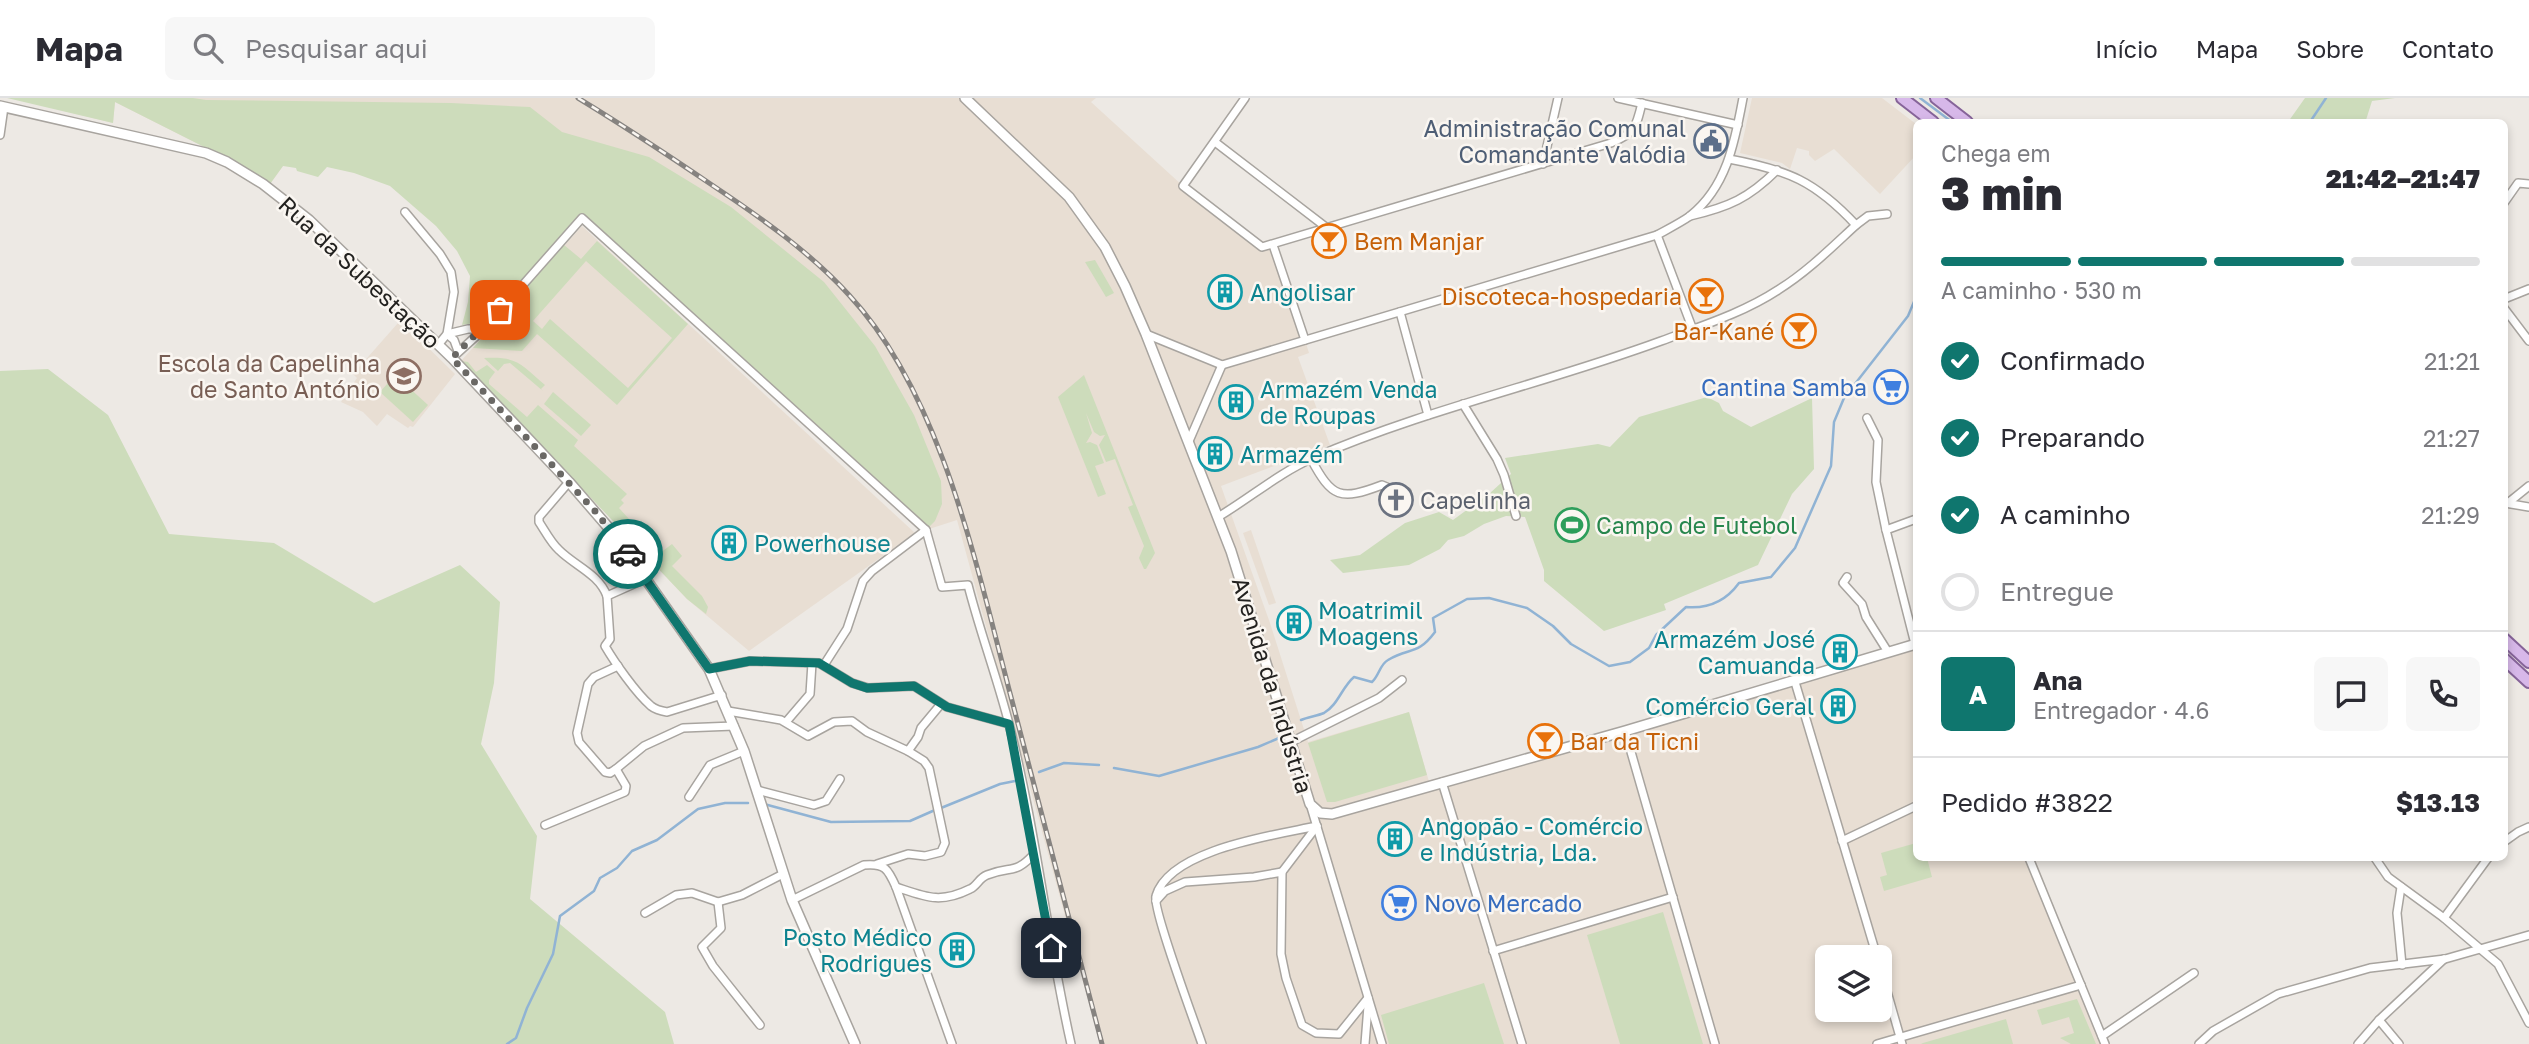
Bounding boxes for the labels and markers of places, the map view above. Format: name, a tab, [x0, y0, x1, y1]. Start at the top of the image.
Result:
place label: Administração Comunal Comandante Valódia	[1423, 114, 1686, 168]
public building icon: Administração Comunal Comandante Valódia	[1692, 122, 1730, 160]
bar icon: Bem Manjar	[1310, 222, 1348, 260]
place label: Bem Manjar	[1354, 227, 1484, 255]
building icon: Angolisar	[1206, 273, 1244, 311]
bar icon: Discoteca-hospedaria	[1687, 277, 1725, 315]
place label: Angolisar	[1250, 278, 1355, 306]
pin	[470, 280, 530, 340]
place label: Discoteca-hospedaria	[1442, 282, 1682, 310]
bar icon: Bar-Kané	[1780, 312, 1818, 350]
place label: Bar-Kané	[1673, 317, 1774, 345]
place label: Escola da Capelinha de Santo António	[158, 349, 380, 403]
school or university icon: Escola da Capelinha de Santo António	[385, 357, 423, 395]
supermarket icon: Cantina Samba	[1872, 368, 1910, 406]
place label: Cantina Samba	[1701, 373, 1867, 401]
place label: Armazém Venda de Roupas	[1260, 375, 1438, 429]
building icon: Armazém Venda de Roupas	[1217, 383, 1255, 421]
building icon: Armazém	[1196, 435, 1234, 473]
place label: Armazém	[1240, 440, 1343, 468]
church icon: Capelinha	[1377, 481, 1415, 519]
place label: Capelinha	[1420, 486, 1531, 514]
sports icon: Campo de Futebol	[1553, 506, 1591, 544]
place label: Campo de Futebol	[1596, 511, 1797, 539]
building icon: Powerhouse	[710, 524, 748, 562]
place label: Powerhouse	[754, 529, 891, 557]
place label: Moatrimil Moagens	[1318, 596, 1423, 650]
building icon: Moatrimil Moagens	[1275, 604, 1313, 642]
place label: Armazém José Camuanda	[1654, 625, 1815, 679]
building icon: Armazém José Camuanda	[1821, 633, 1859, 671]
building icon: Comércio Geral	[1819, 687, 1857, 725]
place label: Comércio Geral	[1645, 692, 1814, 720]
bar icon: Bar da Ticni	[1526, 722, 1564, 760]
place label: Bar da Ticni	[1570, 727, 1699, 755]
place label: Angopão - Comércio e Indústria, Lda.	[1420, 812, 1643, 866]
building icon: Angopão - Comércio e Indústria, Lda.	[1376, 820, 1414, 858]
supermarket icon: Novo Mercado	[1380, 884, 1418, 922]
place label: Novo Mercado	[1424, 889, 1582, 917]
pin	[1021, 918, 1081, 978]
place label: Posto Médico Rodrigues	[783, 923, 932, 977]
building icon: Posto Médico Rodrigues	[938, 931, 976, 969]

